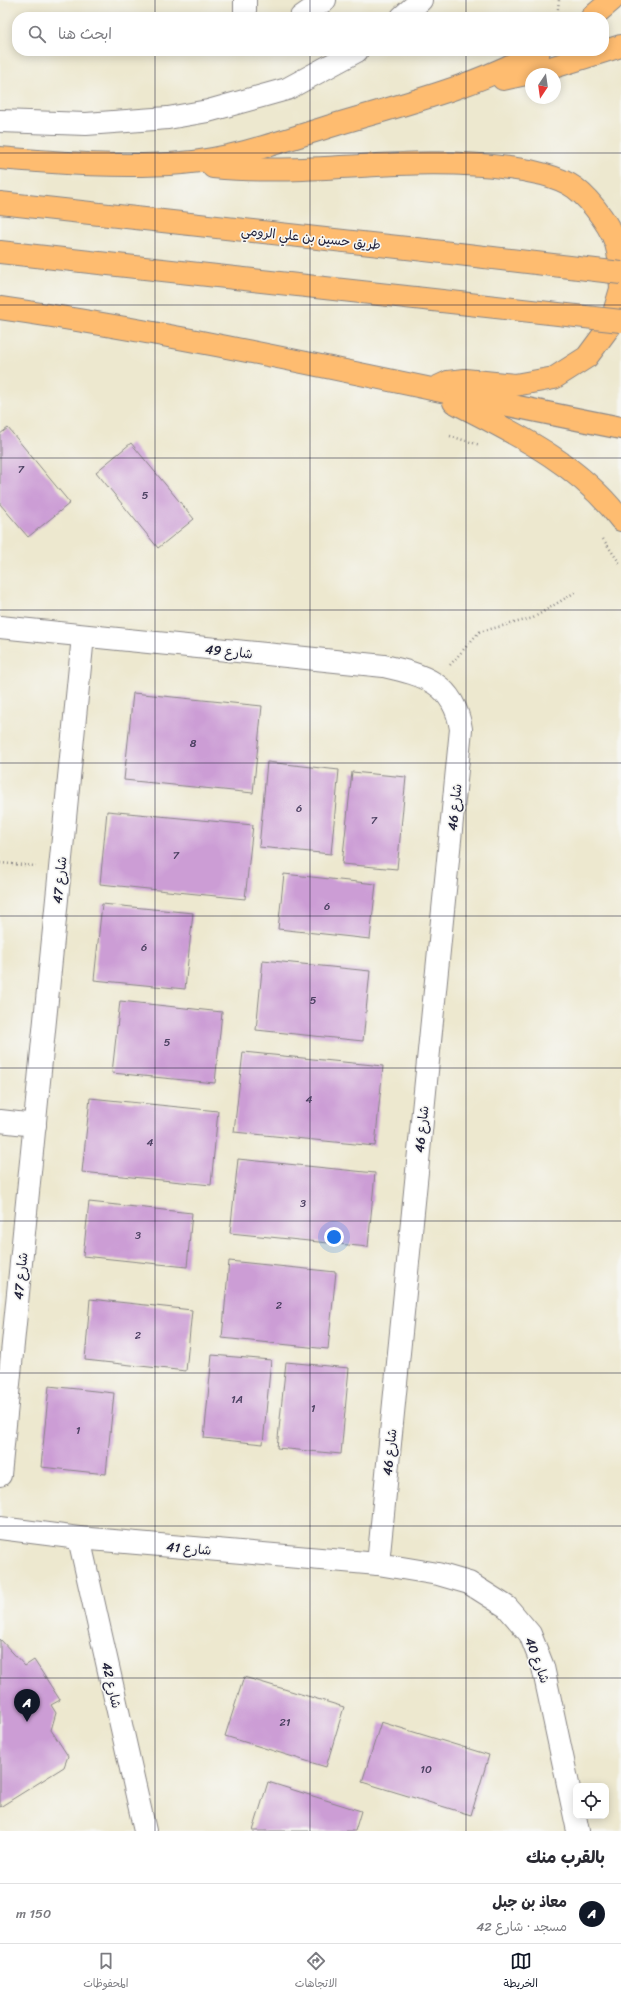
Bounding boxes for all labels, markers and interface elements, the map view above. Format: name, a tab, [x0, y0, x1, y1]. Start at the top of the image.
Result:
search box	[12, 12, 609, 56]
text: ابحث هنا	[58, 21, 112, 47]
icon: search	[26, 23, 48, 45]
north arrow	[525, 68, 561, 104]
street label: طريق حسين بن علي الرومي	[240, 219, 382, 256]
house number: 7	[18, 460, 25, 479]
house number: 5	[142, 486, 149, 505]
street label: شارع 49	[204, 638, 254, 665]
house number: 8	[190, 734, 197, 753]
street label: شارع 46	[441, 782, 468, 832]
house number: 6	[296, 799, 302, 818]
house number: 7	[371, 811, 378, 830]
house number: 7	[173, 846, 180, 865]
street label: شارع 47	[46, 855, 73, 905]
house number: 6	[324, 897, 330, 916]
house number: 6	[141, 938, 147, 957]
house number: 5	[310, 991, 317, 1010]
house number: 5	[164, 1033, 171, 1052]
house number: 4	[306, 1090, 313, 1109]
street label: شارع 46	[408, 1104, 435, 1154]
house number: 4	[147, 1133, 154, 1152]
house number: 3	[300, 1194, 306, 1213]
house number: 3	[135, 1226, 141, 1245]
your location	[324, 1227, 344, 1247]
street label: شارع 47	[7, 1251, 34, 1301]
house number: 2	[276, 1296, 283, 1315]
house number: 2	[135, 1326, 142, 1345]
house number: 1A	[231, 1390, 243, 1409]
house number: 1	[311, 1399, 316, 1418]
house number: 1	[76, 1421, 81, 1440]
street label: شارع 46	[376, 1427, 403, 1477]
street label: شارع 41	[165, 1535, 212, 1562]
street label: شارع 40	[519, 1634, 557, 1687]
street label: شارع 42	[95, 1660, 128, 1711]
pin: A	[14, 1689, 40, 1722]
house number: 21	[279, 1713, 291, 1732]
house number: 10	[420, 1760, 432, 1779]
map controls	[573, 1783, 609, 1819]
button: locate	[573, 1783, 609, 1819]
text: بالقرب منك	[526, 1842, 605, 1872]
text: معاذ بن جبل	[492, 1889, 567, 1915]
text: 150 m	[16, 1902, 51, 1925]
text: A	[588, 1902, 596, 1925]
text: مسجد · شارع 42	[476, 1915, 567, 1938]
tab: المحفوظات	[83, 1950, 128, 1993]
tab: الاتجاهات	[295, 1950, 337, 1993]
tab: الخريطة	[504, 1950, 538, 1993]

